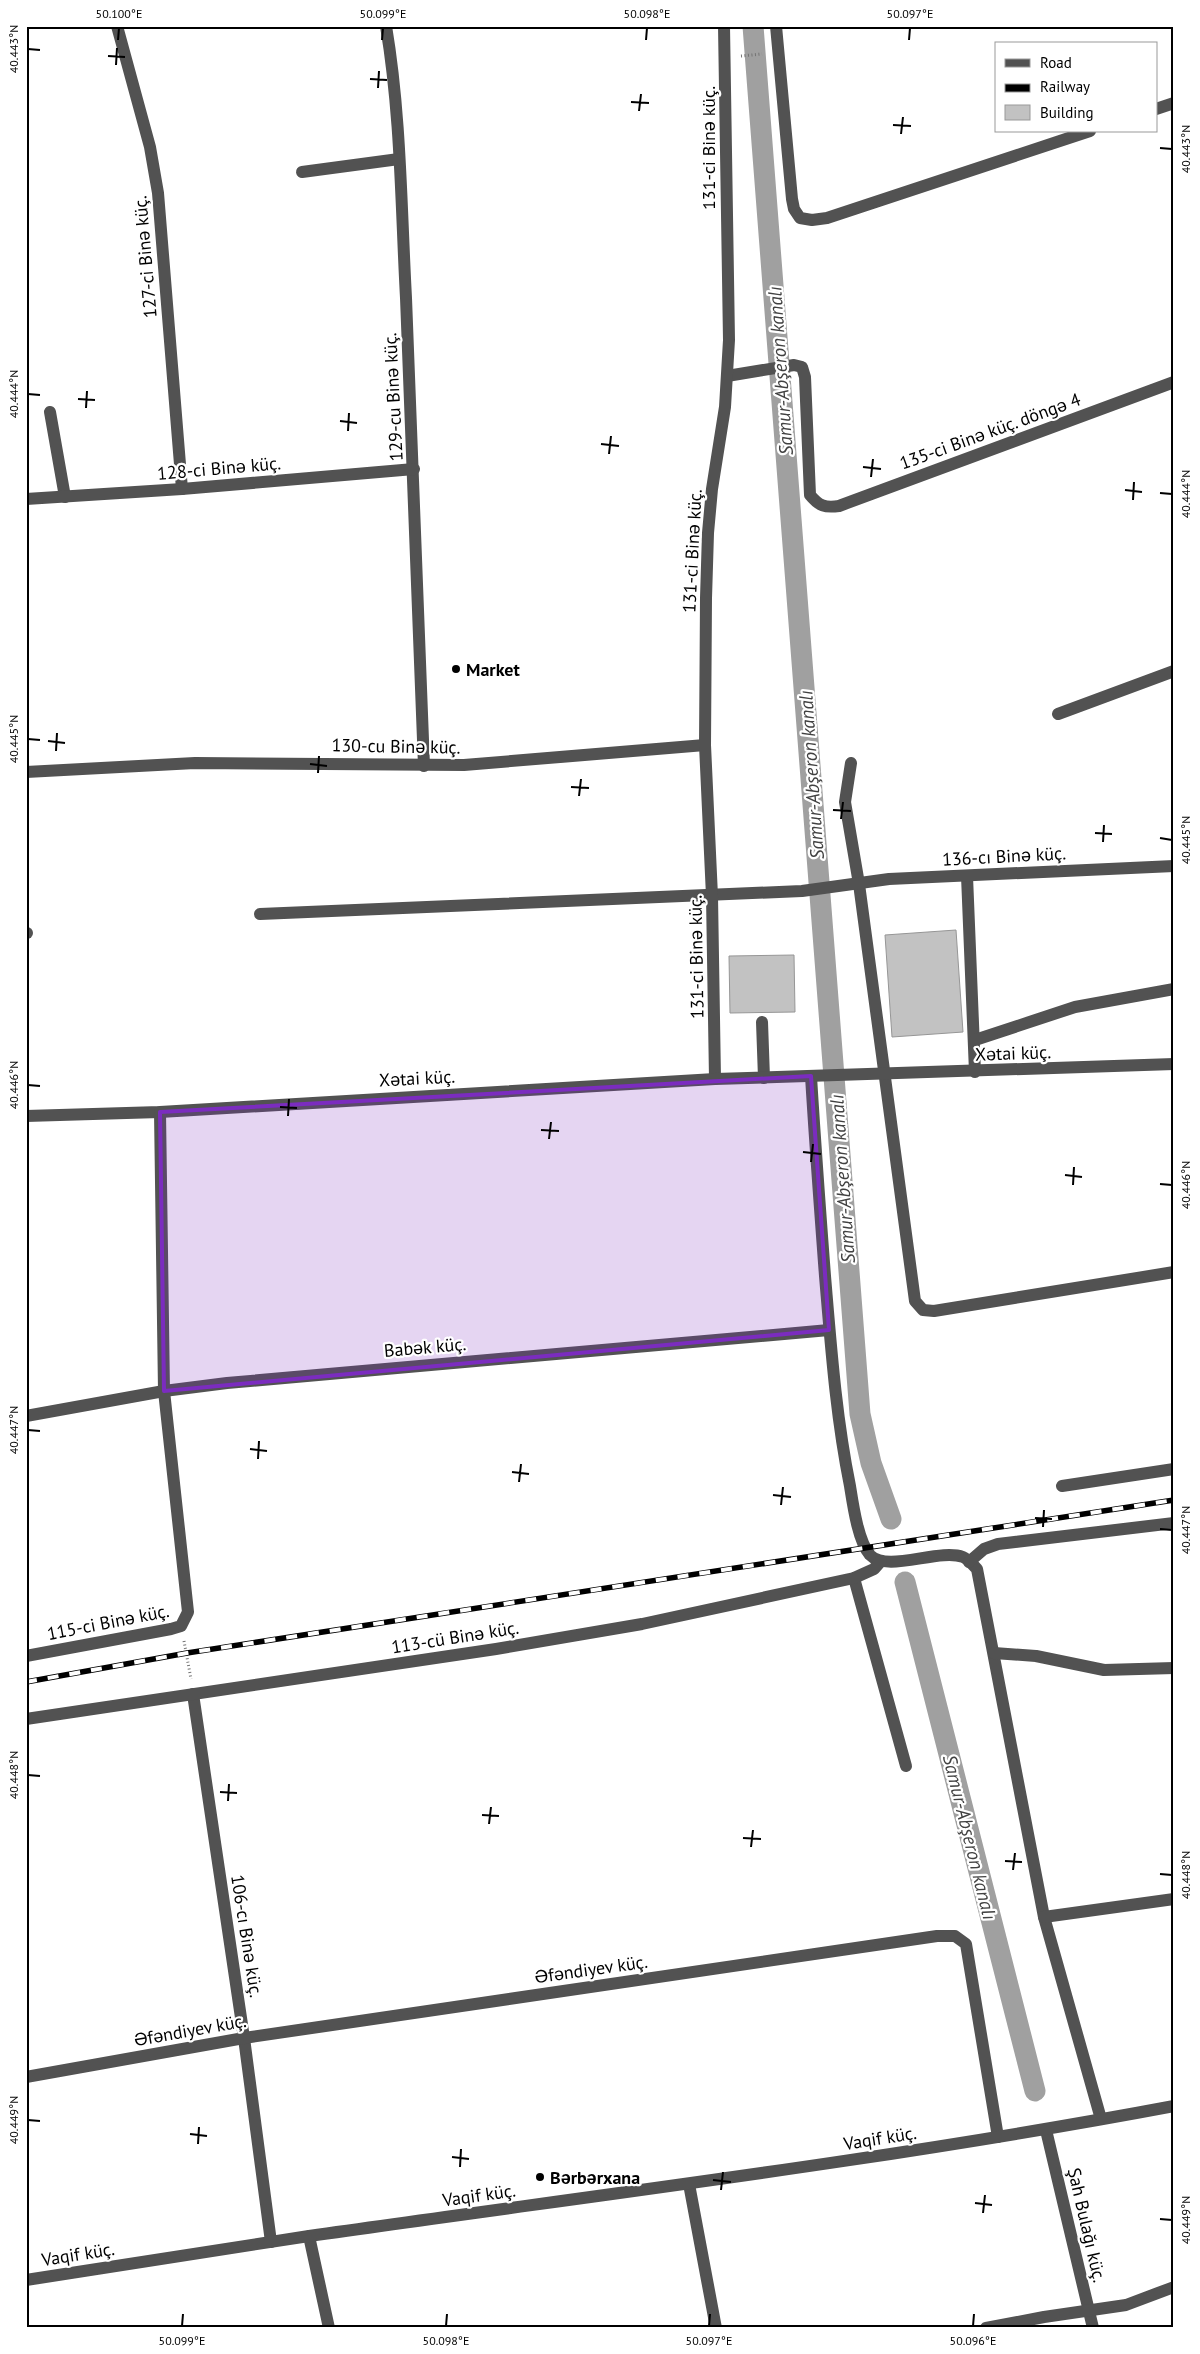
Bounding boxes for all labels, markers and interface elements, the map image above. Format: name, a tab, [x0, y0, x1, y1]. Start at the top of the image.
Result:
text: 50.100°E	[96, 6, 142, 21]
text: 50.099°E	[360, 6, 406, 21]
text: 50.098°E	[624, 6, 670, 21]
text: 50.097°E	[887, 6, 933, 21]
text: 40.443°N	[6, 25, 21, 73]
legend	[995, 42, 1158, 132]
text: Road	[1040, 53, 1072, 72]
text: Railway	[1040, 77, 1090, 96]
street label: 131-ci Binə küç.	[697, 86, 720, 210]
text: Building	[1040, 103, 1094, 122]
text: 40.443°N	[1178, 125, 1193, 173]
street label: 127-ci Binə küç.	[128, 195, 162, 319]
water label: Samur-Abşeron kanalı	[762, 286, 798, 456]
street label: 129-cu Binə küç.	[378, 332, 408, 462]
text: 40.444°N	[6, 370, 21, 418]
street label: 135-ci Binə küç. döngə 4	[896, 387, 1084, 474]
street label: 128-ci Binə küç.	[156, 451, 282, 485]
text: 40.444°N	[1178, 470, 1193, 518]
street label: 131-ci Binə küç.	[677, 489, 707, 613]
place label: Market	[466, 658, 520, 681]
marker: Market	[450, 663, 462, 675]
water label: Samur-Abşeron kanalı	[793, 690, 829, 860]
text: 40.445°N	[6, 715, 21, 763]
street label: 130-cu Binə küç.	[331, 733, 461, 759]
text: 40.445°N	[1178, 816, 1193, 864]
street label: 136-cı Binə küç.	[942, 841, 1066, 871]
street label: 131-ci Binə küç.	[683, 895, 709, 1019]
street label: Xətai küç.	[975, 1040, 1051, 1066]
text: 40.446°N	[6, 1061, 21, 1109]
street label: Xətai küç.	[378, 1065, 456, 1091]
water label: Samur-Abşeron kanalı	[824, 1094, 860, 1264]
text: 40.446°N	[1178, 1161, 1193, 1209]
street label: Babək küç.	[383, 1332, 467, 1362]
text: 40.447°N	[6, 1406, 21, 1454]
text: 40.447°N	[1178, 1506, 1193, 1554]
street label: 115-ci Binə küç.	[45, 1599, 171, 1645]
street label: 113-cü Binə küç.	[390, 1616, 520, 1658]
text: 40.448°N	[6, 1751, 21, 1799]
water label: Samur-Abşeron kanalı	[938, 1752, 1002, 1922]
text: 40.448°N	[1178, 1851, 1193, 1899]
street label: 106-cı Binə küç.	[226, 1873, 268, 1999]
street label: Əfəndiyev küç.	[533, 1950, 649, 1988]
street label: Əfəndiyev küç.	[132, 2009, 248, 2051]
text: 40.449°N	[6, 2096, 21, 2144]
street label: Vaqif küç.	[841, 2121, 918, 2155]
street label: Şah Bulağı küç.	[1063, 2165, 1111, 2285]
place label: Bərbərxana	[550, 2166, 640, 2189]
marker: Bərbərxana	[534, 2171, 546, 2183]
street label: Vaqif küç.	[440, 2178, 517, 2212]
text: 40.449°N	[1178, 2196, 1193, 2244]
street label: Vaqif küç.	[39, 2237, 116, 2271]
text: 50.099°E	[159, 2333, 205, 2348]
text: 50.098°E	[423, 2333, 469, 2348]
text: 50.097°E	[686, 2333, 732, 2348]
text: 50.096°E	[950, 2333, 996, 2348]

